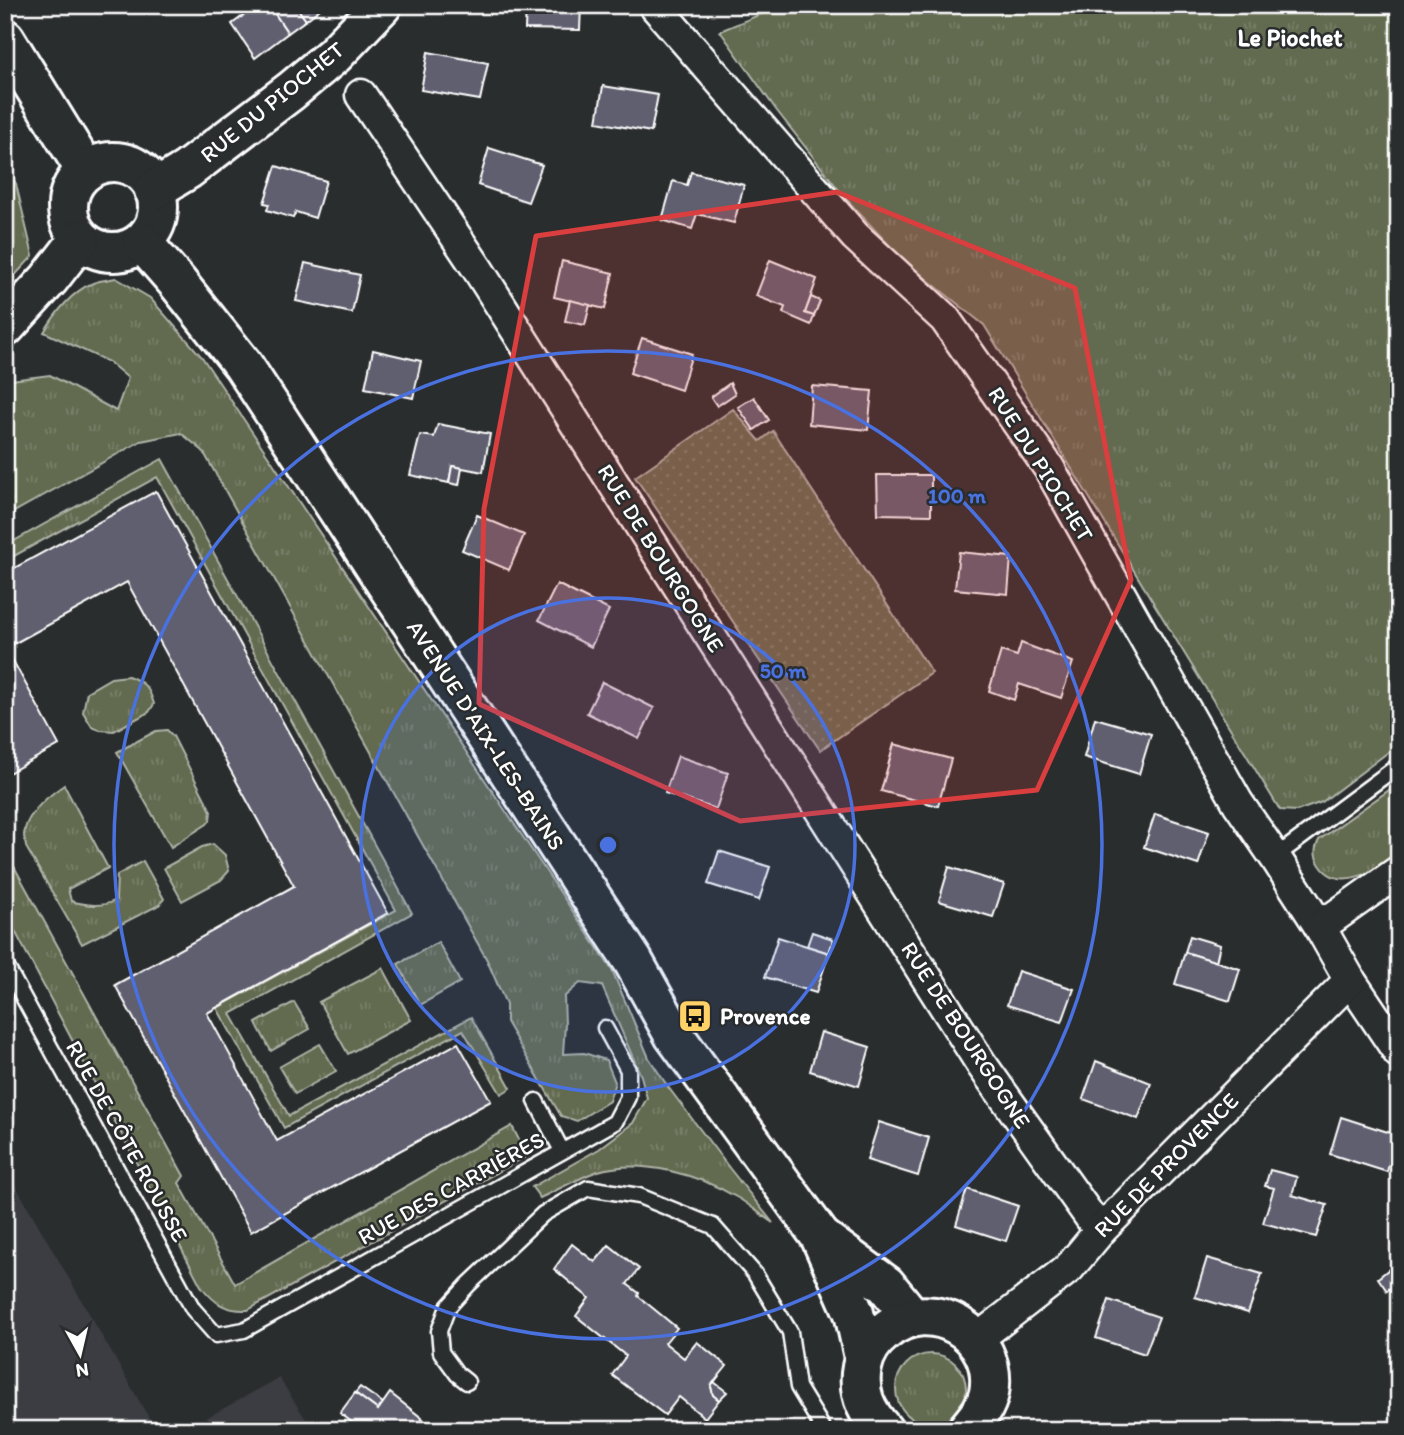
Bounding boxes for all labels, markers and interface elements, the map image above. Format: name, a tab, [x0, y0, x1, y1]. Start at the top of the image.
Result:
district label: Le Piochet	[1238, 23, 1343, 52]
street label: RUE DU PIOCHET	[194, 35, 350, 169]
street label: RUE DU PIOCHET	[982, 381, 1100, 547]
street label: RUE DE BOURGOGNE	[592, 459, 730, 657]
text: 100 m	[928, 483, 986, 508]
street label: AVENUE D'AIX-LES-BAINS	[401, 615, 571, 855]
text: 50 m	[760, 658, 807, 683]
centre of rings	[596, 833, 620, 857]
street label: RUE DE BOURGOGNE	[895, 936, 1037, 1134]
bus stop icon: Provence	[676, 997, 714, 1035]
place label: Provence	[720, 1002, 811, 1030]
street label: RUE DE CÔTE ROUSSE	[60, 1035, 194, 1247]
street label: RUE DE PROVENCE	[1088, 1087, 1244, 1243]
street label: RUE DES CARRIÈRES	[353, 1125, 549, 1251]
north arrow	[46, 1320, 116, 1390]
text: N	[74, 1358, 90, 1383]

